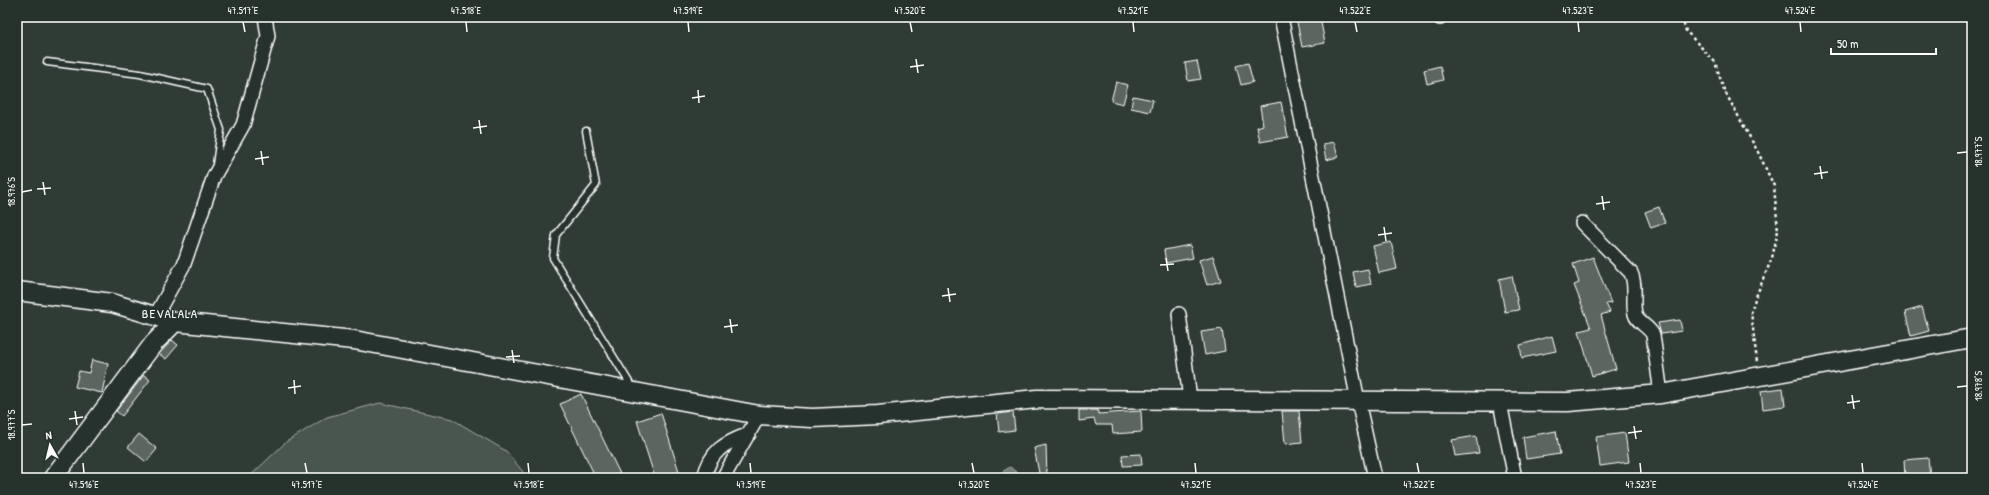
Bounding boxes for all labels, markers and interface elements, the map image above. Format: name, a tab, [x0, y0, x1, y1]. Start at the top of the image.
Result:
text: 47.517°E	[228, 4, 259, 17]
text: 47.518°E	[451, 4, 481, 17]
text: 47.519°E	[673, 4, 703, 17]
text: 47.520°E	[895, 4, 926, 17]
text: 47.521°E	[1118, 4, 1149, 17]
text: 47.522°E	[1339, 4, 1371, 17]
text: 47.523°E	[1563, 4, 1594, 17]
text: 47.524°E	[1785, 4, 1816, 17]
scale bar	[1831, 30, 1936, 56]
text: 50 m	[1837, 35, 1858, 52]
text: 18.977°S	[1972, 136, 1985, 167]
text: 18.976°S	[5, 177, 18, 207]
district label: BEVALALA	[142, 304, 198, 322]
text: 18.978°S	[1972, 371, 1985, 401]
text: 18.977°S	[5, 409, 18, 440]
north arrow	[30, 425, 70, 465]
text: N	[45, 428, 53, 442]
text: 47.516°E	[69, 478, 99, 491]
text: 47.517°E	[292, 478, 323, 491]
text: 47.518°E	[514, 478, 544, 491]
text: 47.519°E	[736, 478, 766, 491]
text: 47.520°E	[959, 478, 990, 491]
text: 47.521°E	[1181, 478, 1212, 491]
text: 47.522°E	[1403, 478, 1435, 491]
text: 47.523°E	[1626, 478, 1657, 491]
text: 47.524°E	[1848, 478, 1879, 491]

